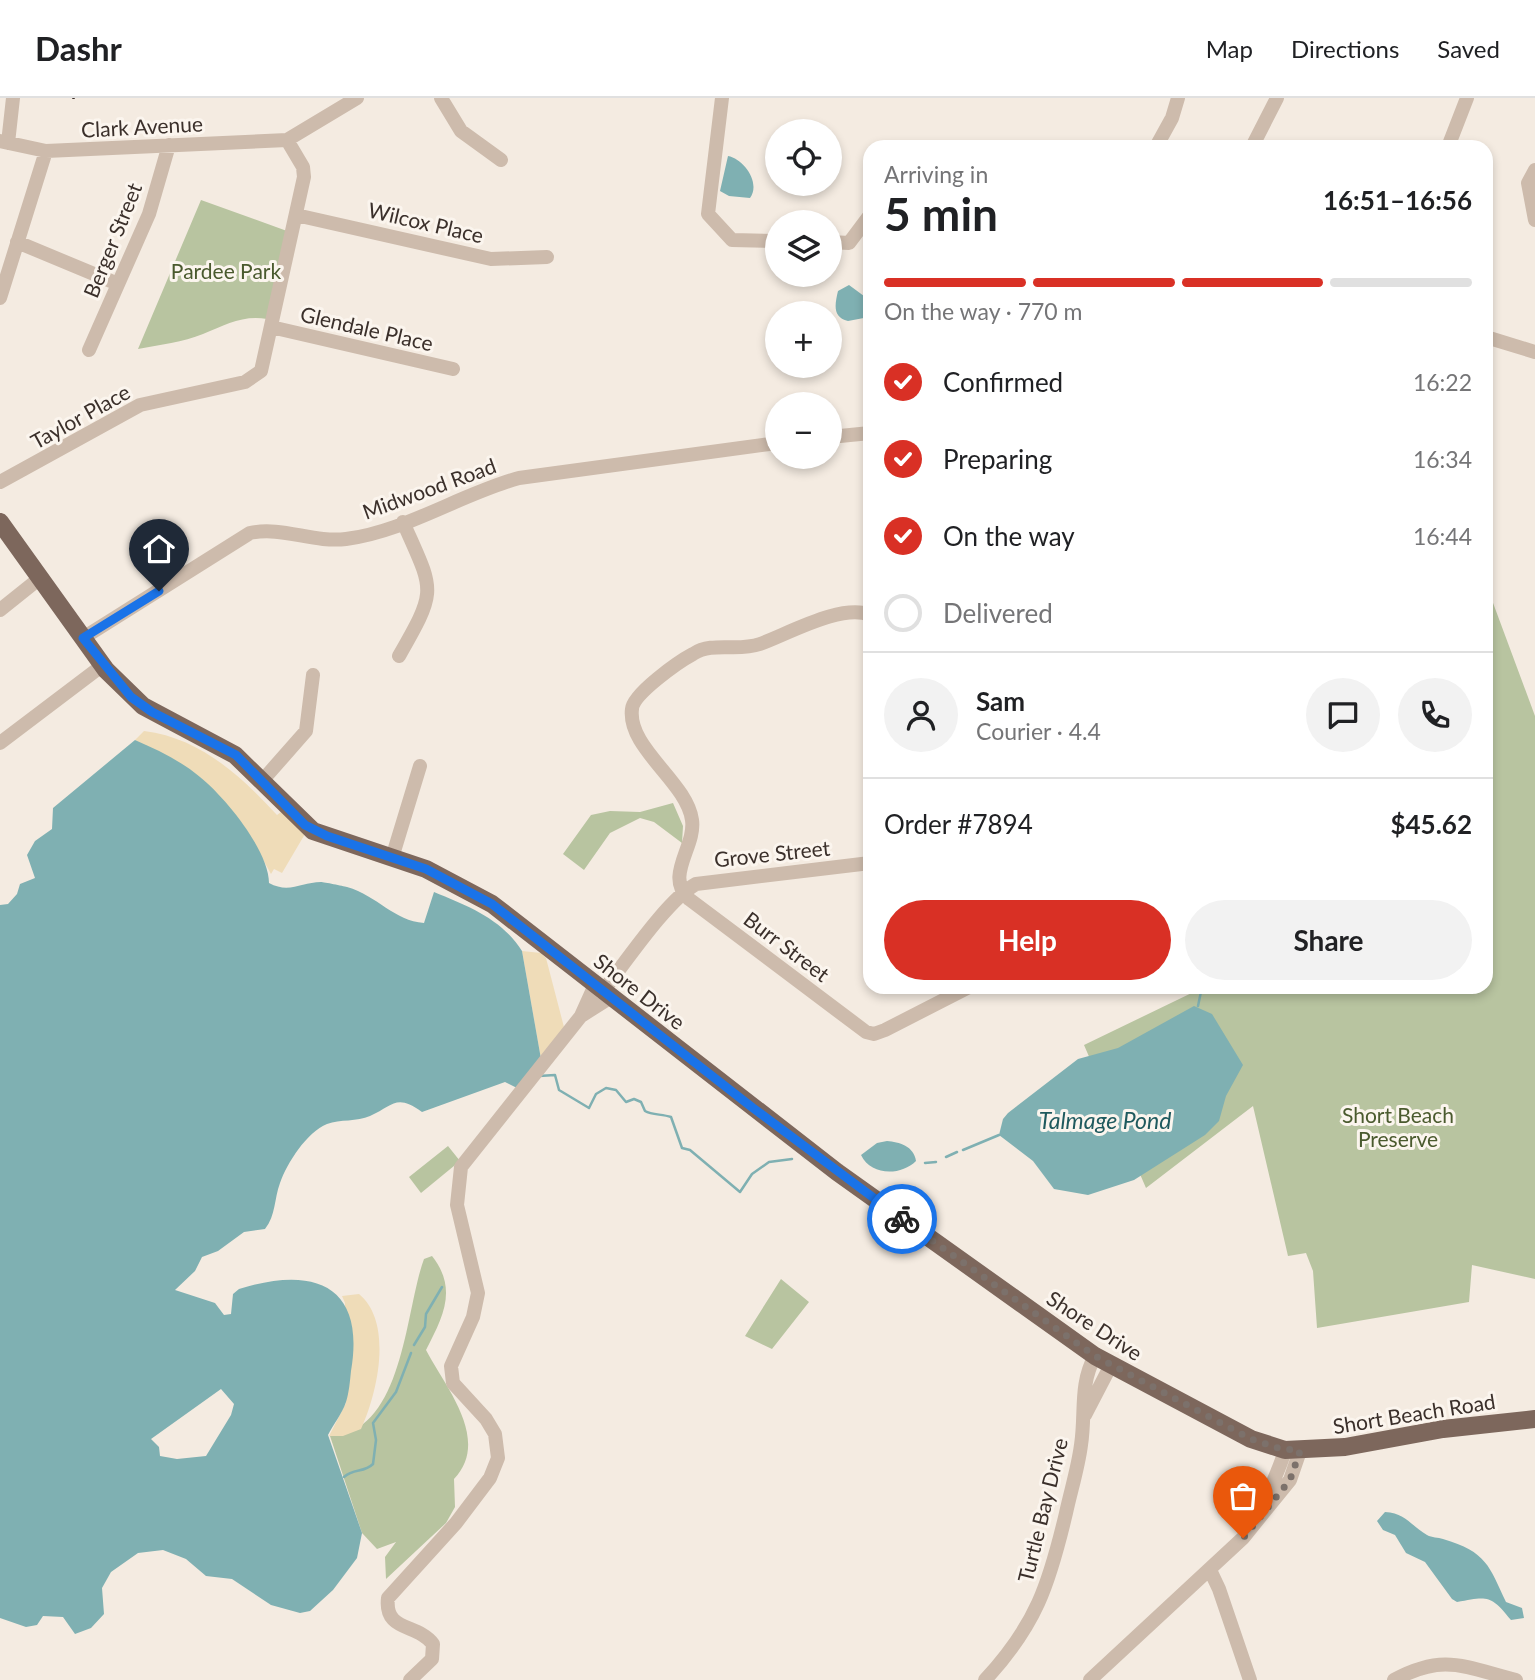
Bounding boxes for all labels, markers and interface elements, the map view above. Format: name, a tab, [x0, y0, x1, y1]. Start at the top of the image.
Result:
text: Dashr	[35, 28, 122, 68]
text: Map	[1206, 34, 1253, 63]
text: Directions	[1291, 34, 1399, 63]
text: Saved	[1437, 34, 1500, 63]
street label: Clark Avenue	[80, 110, 204, 142]
map controls	[765, 119, 842, 469]
button: locate	[765, 119, 842, 196]
text: Arriving in	[884, 160, 988, 188]
street label: Berger Street	[78, 178, 147, 301]
text: 16:51–16:56	[1323, 184, 1472, 216]
text: 5 min	[884, 186, 998, 241]
street label: Wilcox Place	[366, 197, 486, 247]
button: layers	[765, 210, 842, 287]
park label: Pardee Park	[171, 258, 281, 283]
text: On the way · 770 m	[884, 297, 1083, 325]
street label: Glendale Place	[298, 301, 436, 355]
button: +	[765, 301, 842, 378]
icon: check	[884, 363, 922, 401]
text: Confirmed	[943, 366, 1063, 398]
text: 16:22	[1413, 368, 1472, 396]
street label: Taylor Place	[26, 379, 134, 453]
button: −	[765, 392, 842, 469]
icon: check	[884, 440, 922, 478]
text: Preparing	[943, 443, 1052, 475]
text: 16:34	[1413, 445, 1472, 473]
street label: Midwood Road	[359, 452, 499, 524]
icon: check	[884, 517, 922, 555]
pin	[129, 519, 189, 591]
text: On the way	[943, 520, 1075, 552]
text: 16:44	[1413, 522, 1472, 550]
icon: home	[140, 530, 178, 568]
text: Delivered	[943, 597, 1053, 629]
button: person	[884, 678, 958, 752]
button: chat	[1306, 678, 1380, 752]
button: phone	[1398, 678, 1472, 752]
text: Sam	[976, 685, 1025, 717]
text: Courier · 4.4	[976, 717, 1101, 745]
text: Order #7894	[884, 808, 1033, 840]
text: $45.62	[1390, 808, 1472, 840]
street label: Grove Street	[713, 834, 832, 872]
button: Help	[884, 900, 1171, 980]
button: Share	[1185, 900, 1472, 980]
street label: Burr Street	[739, 906, 835, 987]
street label: Shore Drive	[590, 948, 690, 1034]
park label: Short Beach Preserve	[1342, 1102, 1454, 1151]
water label: Talmage Pond	[1039, 1106, 1171, 1134]
courier	[867, 1184, 937, 1254]
icon: bike	[883, 1200, 921, 1238]
street label: Shore Drive	[1043, 1285, 1147, 1365]
street label: Short Beach Road	[1331, 1388, 1497, 1438]
street label: Turtle Bay Drive	[1012, 1435, 1072, 1585]
pin	[1213, 1466, 1273, 1538]
icon: bag	[1224, 1477, 1262, 1515]

